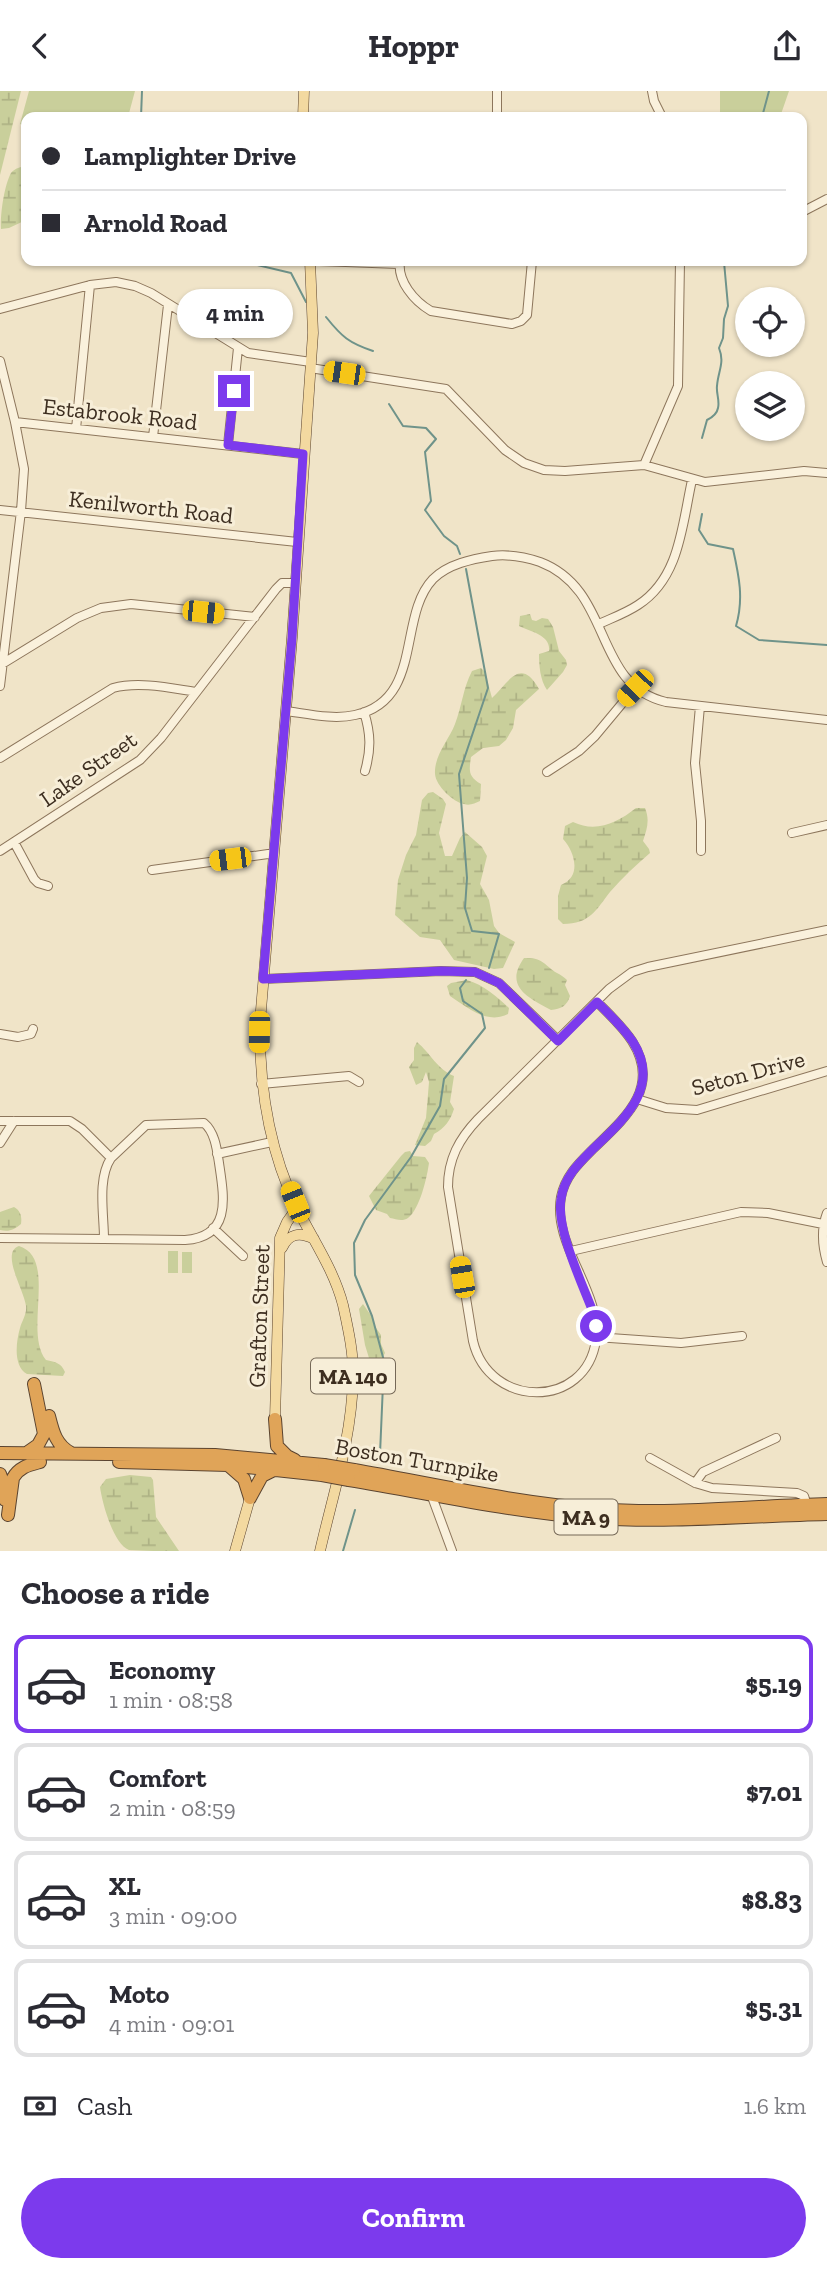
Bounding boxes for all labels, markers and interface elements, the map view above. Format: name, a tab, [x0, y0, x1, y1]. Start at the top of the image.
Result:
icon: back	[21, 27, 59, 65]
text: Hoppr	[368, 27, 459, 65]
icon: share	[768, 27, 806, 65]
text: Lamplighter Drive	[84, 140, 296, 172]
text: Arnold Road	[84, 207, 227, 239]
map controls	[735, 287, 805, 441]
button: locate	[735, 287, 805, 357]
callout: 4 min	[176, 289, 292, 338]
text: 4 min	[206, 299, 264, 327]
car	[322, 360, 367, 386]
button: layers	[735, 371, 805, 441]
route end	[218, 375, 250, 407]
street label: Estabrook Road	[41, 392, 199, 436]
street label: Kenilworth Road	[67, 484, 235, 530]
car	[182, 599, 225, 625]
car	[613, 666, 658, 710]
street label: Lake Street	[34, 725, 142, 813]
car	[208, 846, 253, 872]
car	[249, 1011, 270, 1053]
street label: Seton Drive	[688, 1044, 808, 1102]
car	[278, 1179, 313, 1225]
street label: Grafton Street	[243, 1243, 276, 1388]
car	[449, 1254, 476, 1300]
route start	[580, 1310, 612, 1342]
road number: MA 140	[311, 1359, 395, 1393]
street label: Boston Turnpike	[333, 1432, 501, 1488]
road number: MA 9	[554, 1499, 618, 1535]
text: Choose a ride	[21, 1574, 209, 1612]
icon: car	[25, 1653, 88, 1716]
text: Economy	[109, 1654, 215, 1686]
text: $5.19	[745, 1668, 802, 1700]
text: 1 min · 08:58	[109, 1686, 233, 1714]
icon: car	[25, 1761, 88, 1824]
text: Comfort	[109, 1762, 206, 1794]
text: $7.01	[746, 1776, 802, 1808]
text: 2 min · 08:59	[109, 1794, 236, 1822]
icon: car	[25, 1869, 88, 1932]
text: XL	[109, 1870, 141, 1902]
text: $8.83	[741, 1884, 802, 1916]
text: 3 min · 09:00	[109, 1902, 238, 1930]
icon: car	[25, 1977, 88, 2040]
text: Moto	[109, 1978, 169, 2010]
text: $5.31	[745, 1992, 802, 2024]
text: 4 min · 09:01	[109, 2010, 234, 2038]
icon: cash	[21, 2087, 59, 2125]
text: Cash	[77, 2090, 132, 2122]
text: 1.6 km	[743, 2092, 806, 2120]
button: Confirm	[21, 2178, 806, 2258]

